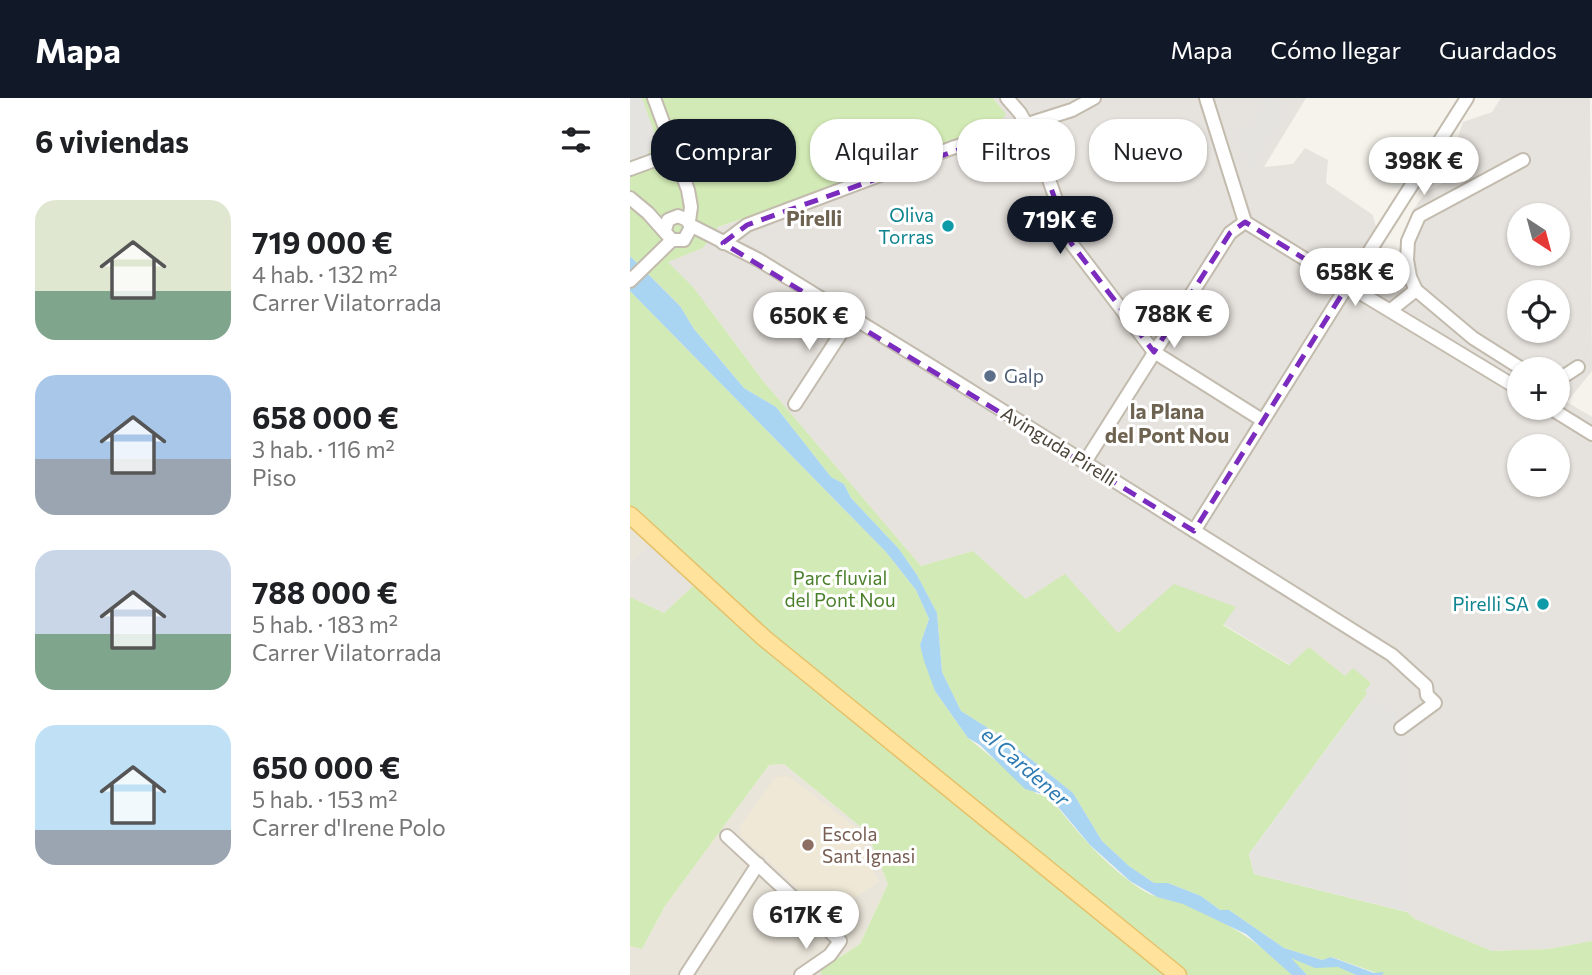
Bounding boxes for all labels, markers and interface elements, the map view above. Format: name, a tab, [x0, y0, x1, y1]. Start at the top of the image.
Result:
text: Mapa	[35, 29, 121, 70]
text: Mapa	[1170, 35, 1233, 64]
text: Cómo llegar	[1271, 35, 1401, 64]
text: Guardados	[1439, 35, 1557, 64]
chip: Comprar	[651, 119, 796, 182]
chip: Alquilar	[810, 119, 943, 182]
chip: Filtros	[957, 119, 1075, 182]
chip: Nuevo	[1089, 119, 1207, 182]
icon: filters	[557, 121, 595, 159]
text: 6 viviendas	[35, 122, 189, 159]
pin: 398K €	[1367, 138, 1481, 197]
text: 398K €	[1385, 146, 1463, 174]
pin: 719K €	[1003, 197, 1117, 256]
place label: Oliva Torras	[878, 203, 934, 248]
north arrow	[1507, 203, 1570, 266]
map controls	[1507, 203, 1570, 497]
district label: Pirelli	[786, 205, 842, 230]
text: 719K €	[1023, 205, 1097, 233]
marker: Oliva Torras	[940, 218, 956, 234]
text: 719 000 €	[252, 223, 393, 260]
icon: home	[91, 228, 175, 312]
pin: 658K €	[1298, 248, 1412, 308]
text: 658K €	[1316, 257, 1394, 285]
text: 4 hab. · 132 m²	[252, 260, 397, 288]
button: locate	[1507, 280, 1570, 343]
text: Carrer Vilatorrada	[252, 288, 442, 316]
pin: 788K €	[1117, 290, 1231, 350]
pin: 650K €	[752, 292, 866, 352]
text: 788K €	[1135, 299, 1213, 327]
text: 650K €	[769, 301, 849, 329]
button: +	[1507, 357, 1570, 420]
place label: Galp	[1004, 364, 1044, 387]
marker: Galp	[982, 368, 998, 384]
text: 658 000 €	[252, 398, 399, 435]
district label: la Plana del Pont Nou	[1105, 398, 1229, 447]
street label: Avinguda Pirelli	[997, 401, 1121, 490]
icon: home	[91, 403, 175, 487]
button: −	[1507, 434, 1570, 497]
text: 3 hab. · 116 m²	[252, 435, 395, 463]
text: Piso	[252, 463, 297, 491]
park label: Parc fluvial del Pont Nou	[784, 566, 896, 611]
text: 788 000 €	[252, 573, 398, 610]
icon: home	[91, 578, 175, 662]
place label: Pirelli SA	[1452, 592, 1529, 615]
marker: Pirelli SA	[1535, 596, 1551, 612]
text: 5 hab. · 183 m²	[252, 610, 398, 638]
text: Carrer Vilatorrada	[252, 638, 442, 666]
water label: el Cardener	[977, 721, 1076, 811]
text: 650 000 €	[252, 748, 400, 785]
icon: home	[91, 753, 175, 837]
text: 5 hab. · 153 m²	[252, 785, 397, 813]
text: Carrer d'Irene Polo	[252, 813, 446, 841]
place label: Escola Sant Ignasi	[822, 822, 915, 867]
marker: Escola Sant Ignasi	[800, 837, 816, 853]
pin: 617K €	[749, 892, 863, 951]
text: 617K €	[769, 900, 843, 928]

